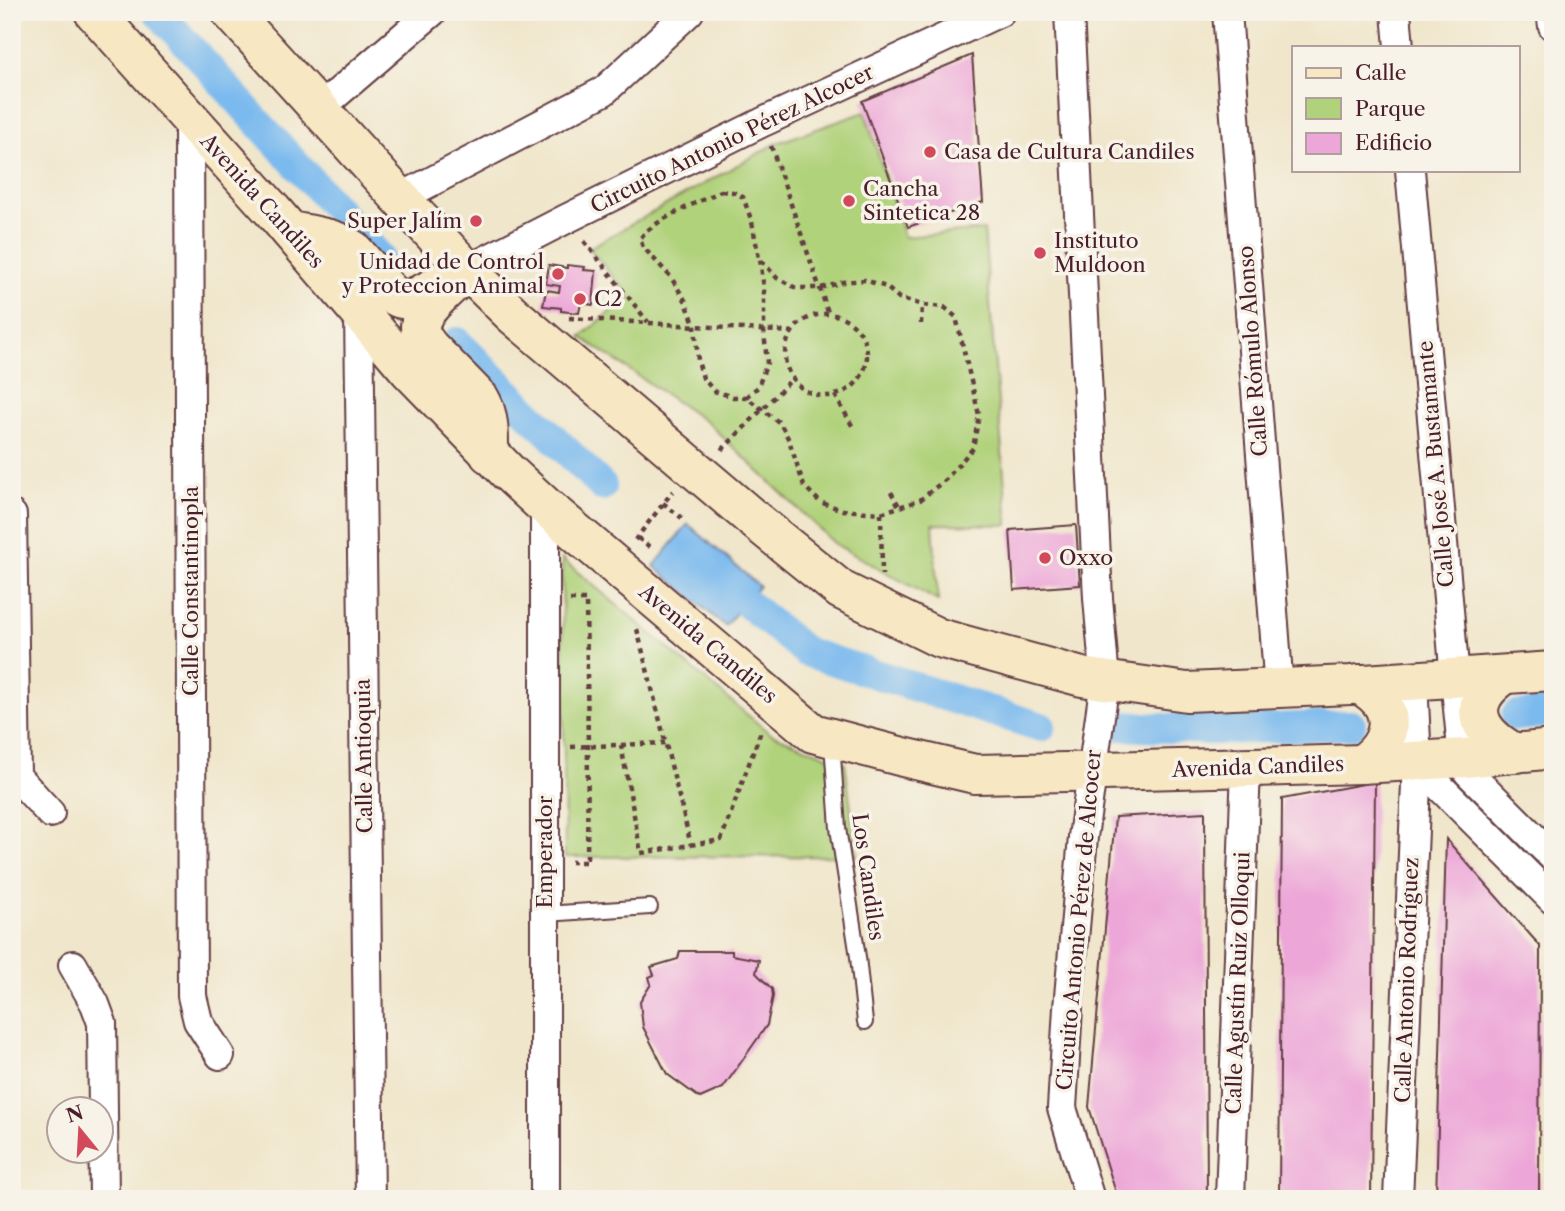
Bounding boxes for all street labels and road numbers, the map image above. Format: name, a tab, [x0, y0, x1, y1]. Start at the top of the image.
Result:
street label: Circuito Antonio Pérez Alcocer	[586, 59, 878, 218]
street label: Avenida Candiles	[195, 128, 329, 273]
street label: Calle Rómulo Alonso	[1233, 245, 1272, 457]
street label: Calle José A. Bustamante	[1412, 340, 1459, 588]
street label: Calle Constantinopla	[178, 485, 203, 696]
street label: Avenida Candiles	[634, 578, 782, 709]
street label: Calle Antioquia	[350, 678, 377, 834]
street label: Circuito Antonio Pérez de Alcocer	[1051, 748, 1106, 1091]
street label: Avenida Candiles	[1170, 751, 1345, 782]
street label: Emperador	[532, 795, 557, 909]
street label: Los Candiles	[847, 812, 890, 942]
street label: Calle Agustín Ruiz Olloqui	[1220, 851, 1255, 1115]
street label: Calle Antonio Rodríguez	[1390, 857, 1423, 1103]

